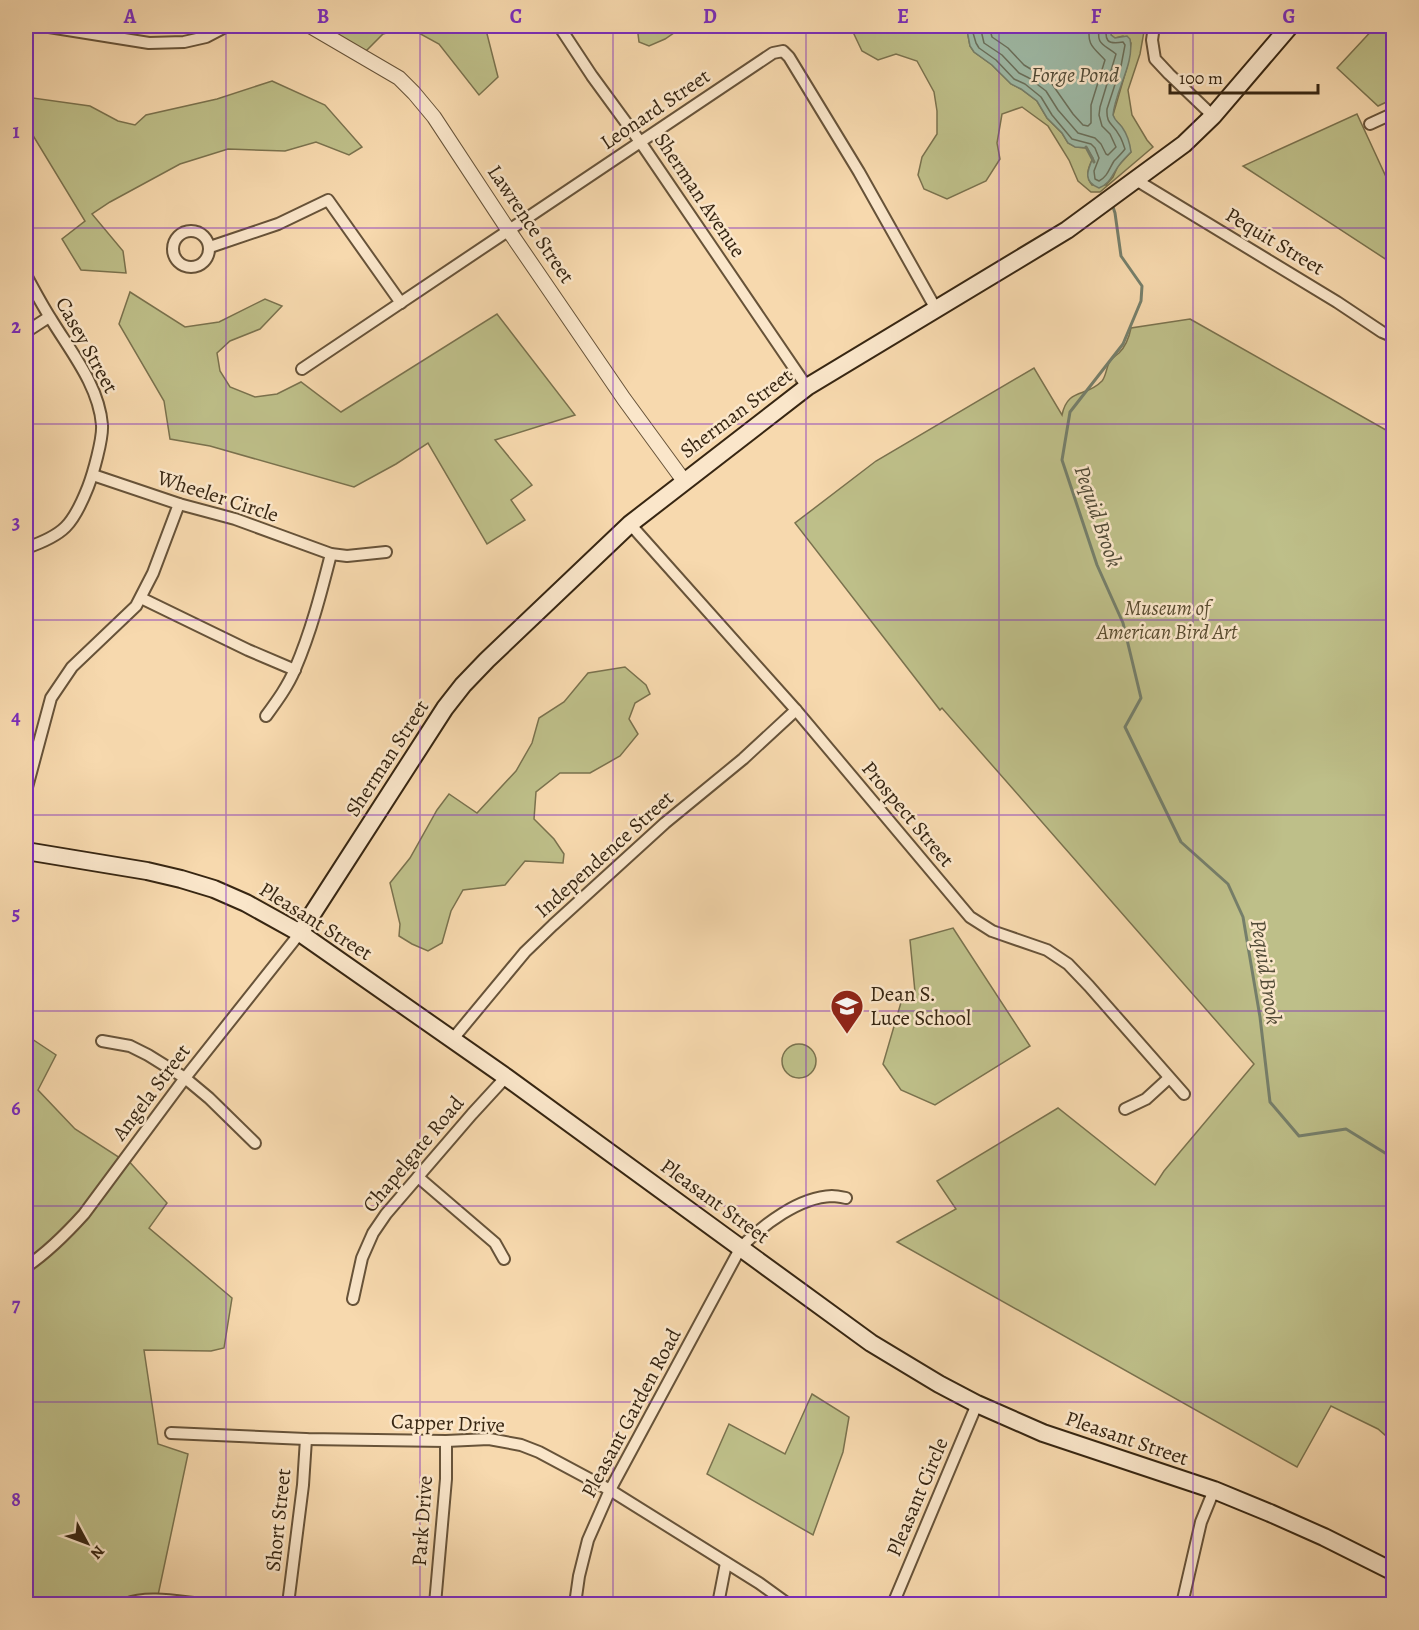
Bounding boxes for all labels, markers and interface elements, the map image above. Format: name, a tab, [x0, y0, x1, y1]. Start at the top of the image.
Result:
text: A	[123, 3, 137, 30]
text: B	[317, 3, 329, 30]
text: C	[510, 3, 522, 30]
text: D	[703, 3, 717, 30]
text: E	[897, 3, 909, 30]
text: F	[1091, 3, 1102, 30]
text: G	[1282, 3, 1296, 30]
scale bar	[1170, 57, 1318, 95]
water label: Forge Pond	[1031, 60, 1119, 90]
street label: Leonard Street	[595, 62, 715, 156]
text: 100 m	[1179, 66, 1223, 90]
text: 1	[12, 118, 20, 145]
street label: Sherman Avenue	[648, 127, 752, 263]
street label: Lawrence Street	[481, 159, 581, 289]
street label: Pequit Street	[1220, 200, 1330, 282]
street label: Casey Street	[49, 292, 125, 398]
text: 2	[11, 313, 21, 340]
street label: Sherman Street	[674, 361, 798, 465]
water label: Pequid Brook	[1067, 461, 1130, 572]
street label: Wheeler Circle	[153, 463, 282, 529]
text: 3	[12, 509, 20, 536]
park label: Museum of American Bird Art	[1096, 594, 1238, 646]
street label: Sherman Street	[339, 694, 435, 822]
text: 4	[11, 704, 21, 731]
street label: Prospect Street	[855, 755, 961, 873]
street label: Independence Street	[529, 784, 679, 924]
street label: Pleasant Street	[254, 875, 378, 967]
text: 5	[12, 900, 20, 927]
water label: Pequid Brook	[1243, 917, 1289, 1027]
place label: Dean S. Luce School	[870, 980, 971, 1032]
school or university icon: Dean S. Luce School	[829, 988, 865, 1035]
street label: Angela Street	[105, 1038, 197, 1147]
street label: Chapelgate Road	[356, 1089, 470, 1218]
text: 6	[11, 1095, 21, 1122]
street label: Pleasant Street	[655, 1152, 775, 1250]
text: 7	[12, 1291, 21, 1318]
street label: Pleasant Garden Road	[574, 1323, 688, 1503]
street label: Pleasant Street	[1062, 1404, 1192, 1472]
street label: Capper Drive	[391, 1407, 505, 1439]
street label: Pleasant Circle	[879, 1433, 955, 1561]
street label: Short Street	[259, 1467, 297, 1573]
street label: Park Drive	[405, 1475, 439, 1567]
text: 8	[11, 1486, 21, 1513]
north arrow	[57, 1513, 117, 1573]
text: N	[85, 1541, 110, 1564]

